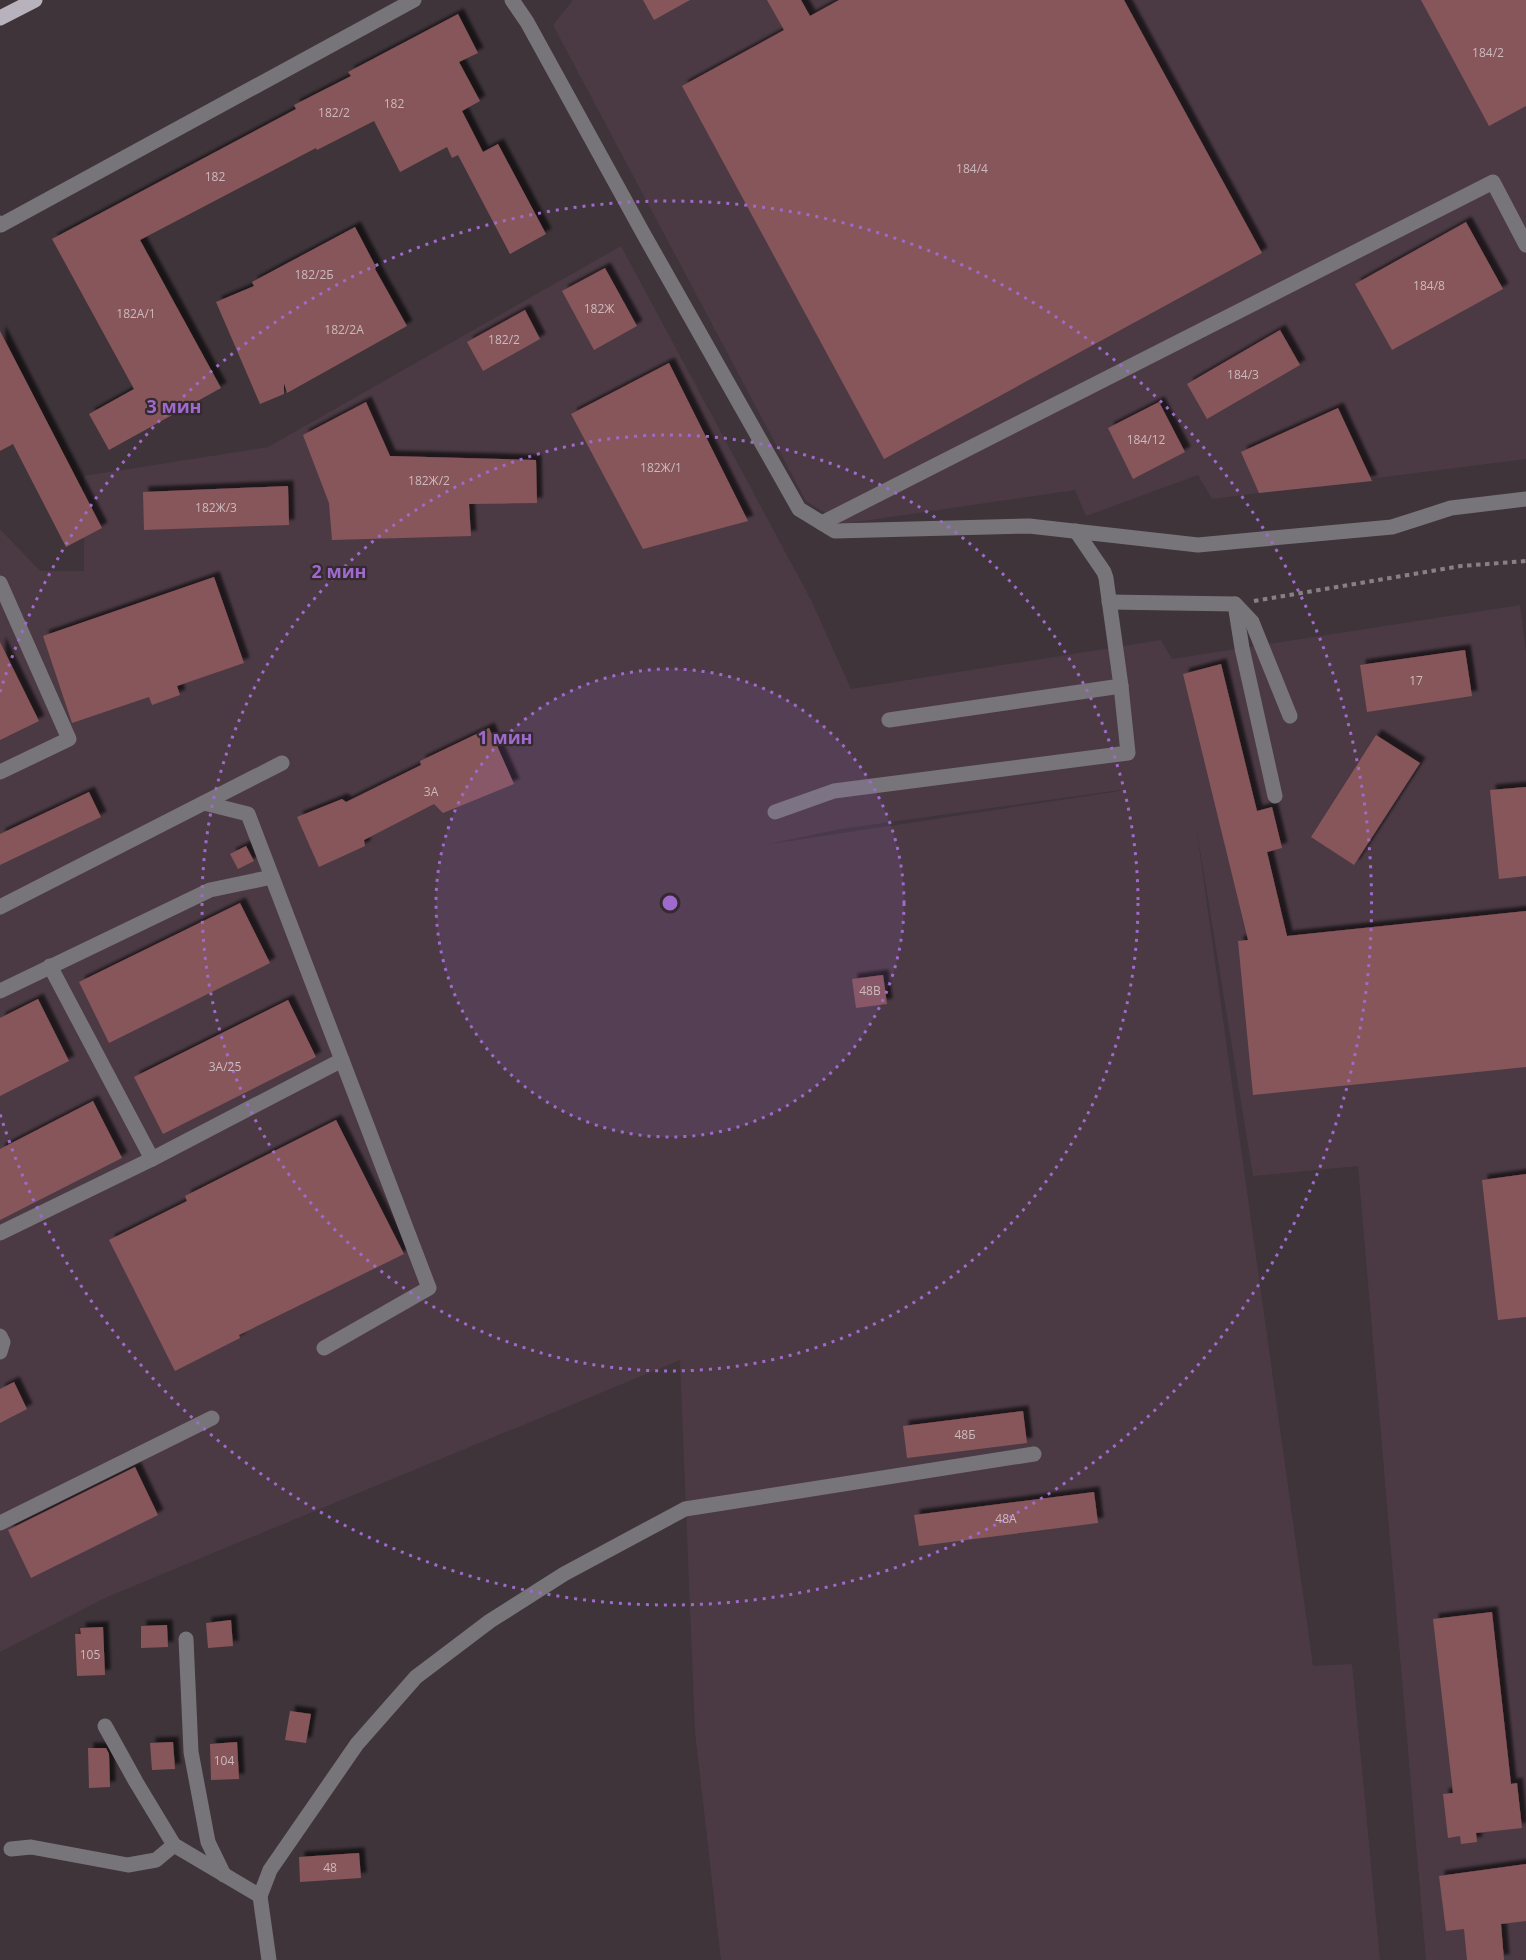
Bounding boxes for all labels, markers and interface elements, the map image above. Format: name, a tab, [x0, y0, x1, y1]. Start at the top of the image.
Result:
house number: 184/2	[1472, 44, 1504, 61]
house number: 182	[384, 95, 404, 112]
house number: 182/2	[318, 104, 350, 121]
house number: 184/4	[956, 160, 988, 177]
house number: 182	[205, 168, 225, 185]
house number: 182/2Б	[294, 266, 334, 283]
house number: 184/8	[1413, 277, 1445, 294]
house number: 182Ж	[584, 300, 615, 317]
house number: 182А/1	[116, 305, 156, 322]
house number: 182/2А	[324, 321, 364, 338]
house number: 182/2	[488, 331, 520, 348]
house number: 184/3	[1227, 366, 1259, 383]
text: 3 мин	[146, 394, 202, 418]
house number: 184/12	[1127, 431, 1165, 448]
house number: 182Ж/1	[640, 459, 682, 476]
house number: 182Ж/2	[408, 472, 450, 489]
house number: 182Ж/3	[195, 499, 237, 516]
text: 2 мин	[311, 559, 367, 583]
house number: 17	[1409, 672, 1423, 689]
text: 1 мин	[477, 725, 533, 749]
house number: 3А	[424, 783, 439, 800]
centre of rings	[660, 893, 680, 913]
house number: 48В	[859, 982, 881, 999]
house number: 3А/25	[209, 1058, 241, 1075]
house number: 48Б	[954, 1426, 976, 1443]
house number: 48А	[995, 1510, 1017, 1527]
house number: 105	[80, 1646, 100, 1663]
house number: 104	[214, 1752, 234, 1769]
house number: 48	[323, 1859, 337, 1876]

